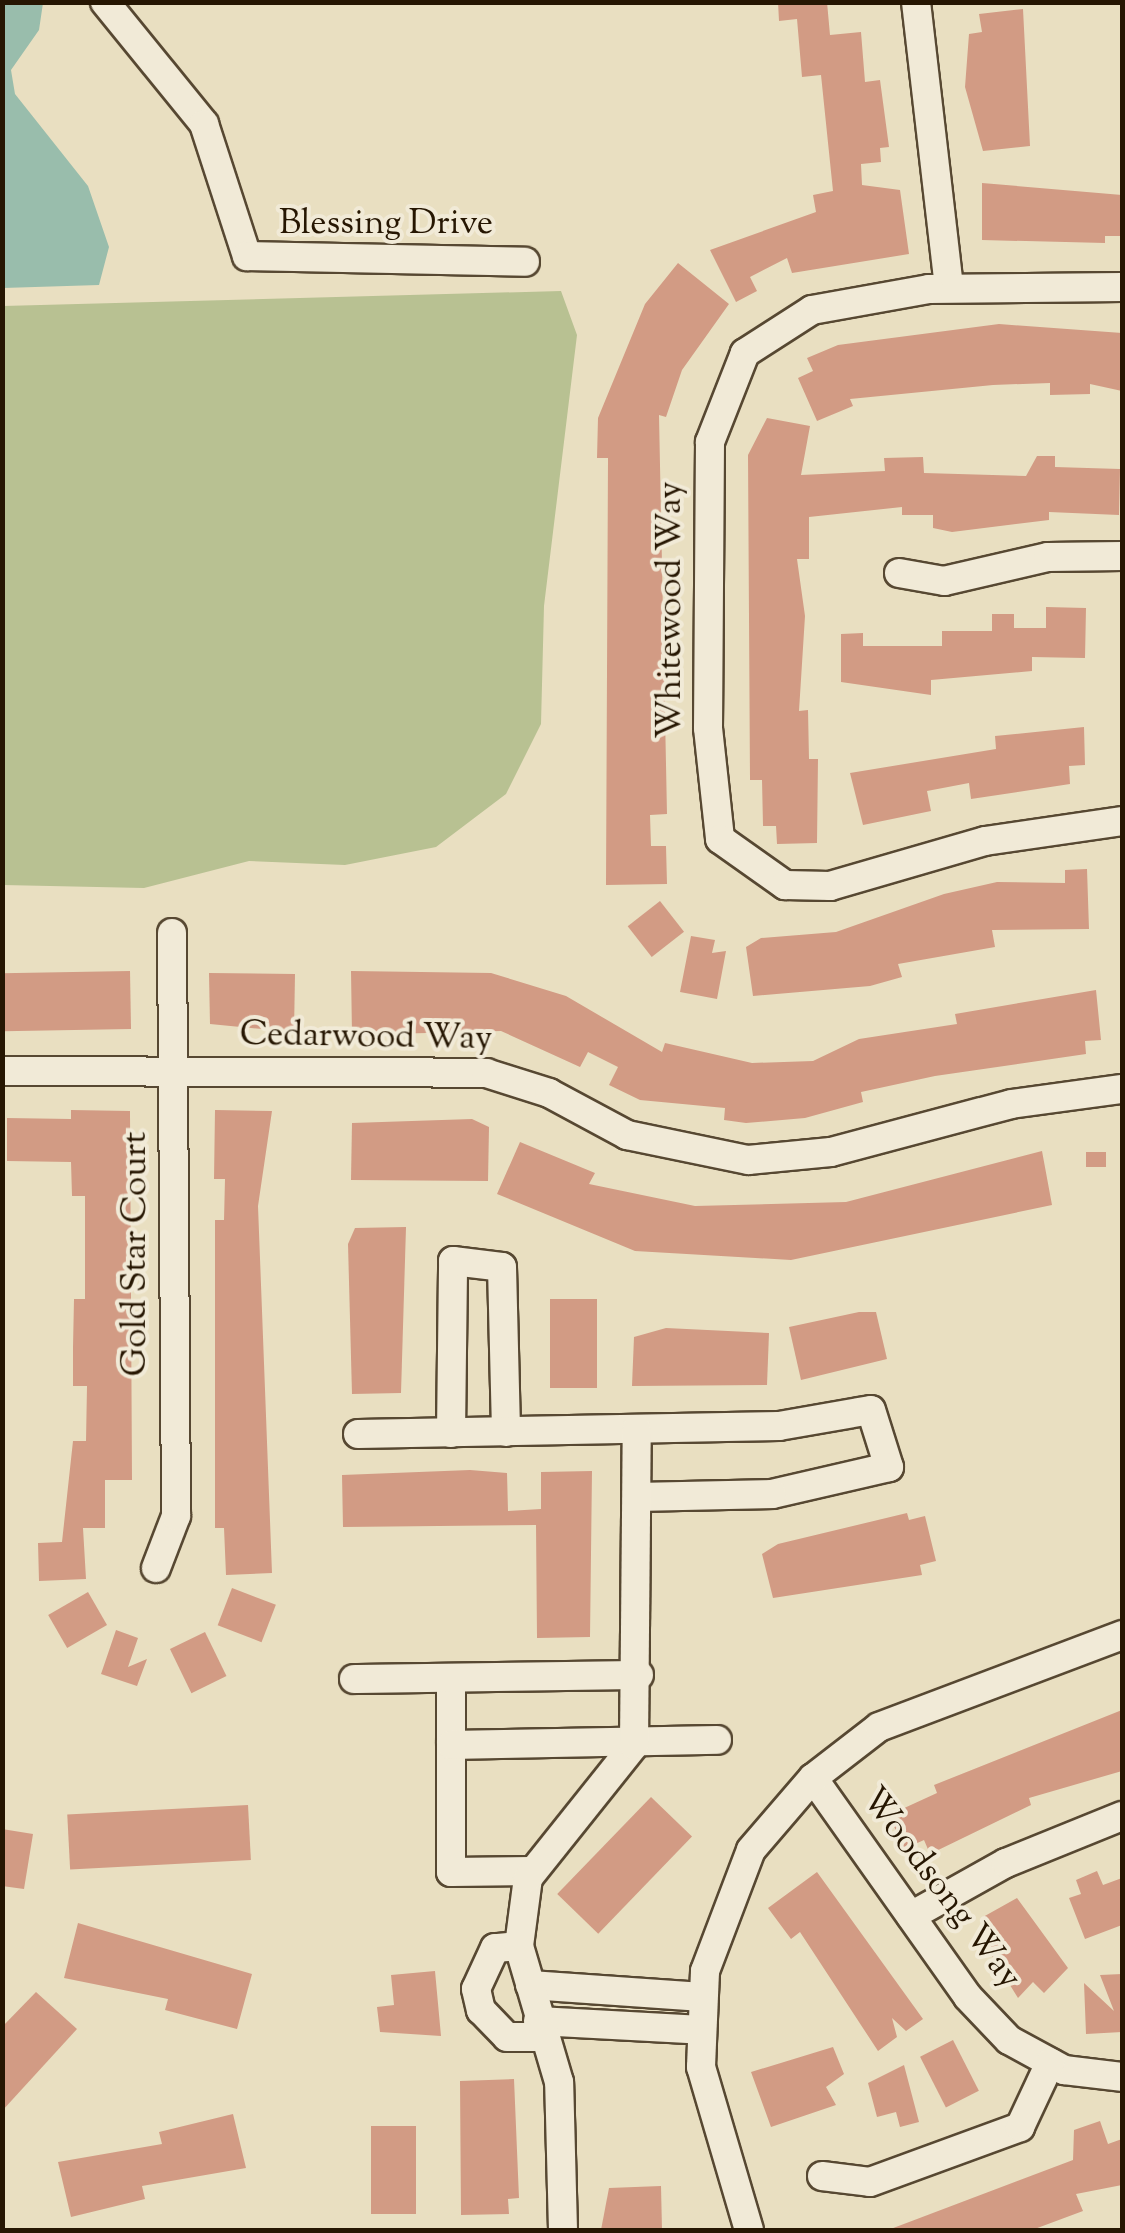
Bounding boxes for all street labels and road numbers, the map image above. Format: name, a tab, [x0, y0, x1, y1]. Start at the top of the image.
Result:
street label: Blessing Drive	[279, 204, 493, 246]
street label: Whitewood Way	[651, 481, 693, 739]
street label: Cedarwood Way	[239, 1015, 493, 1061]
street label: Gold Star Court	[116, 1132, 158, 1376]
street label: Woodsong Way	[851, 1780, 1029, 1998]

